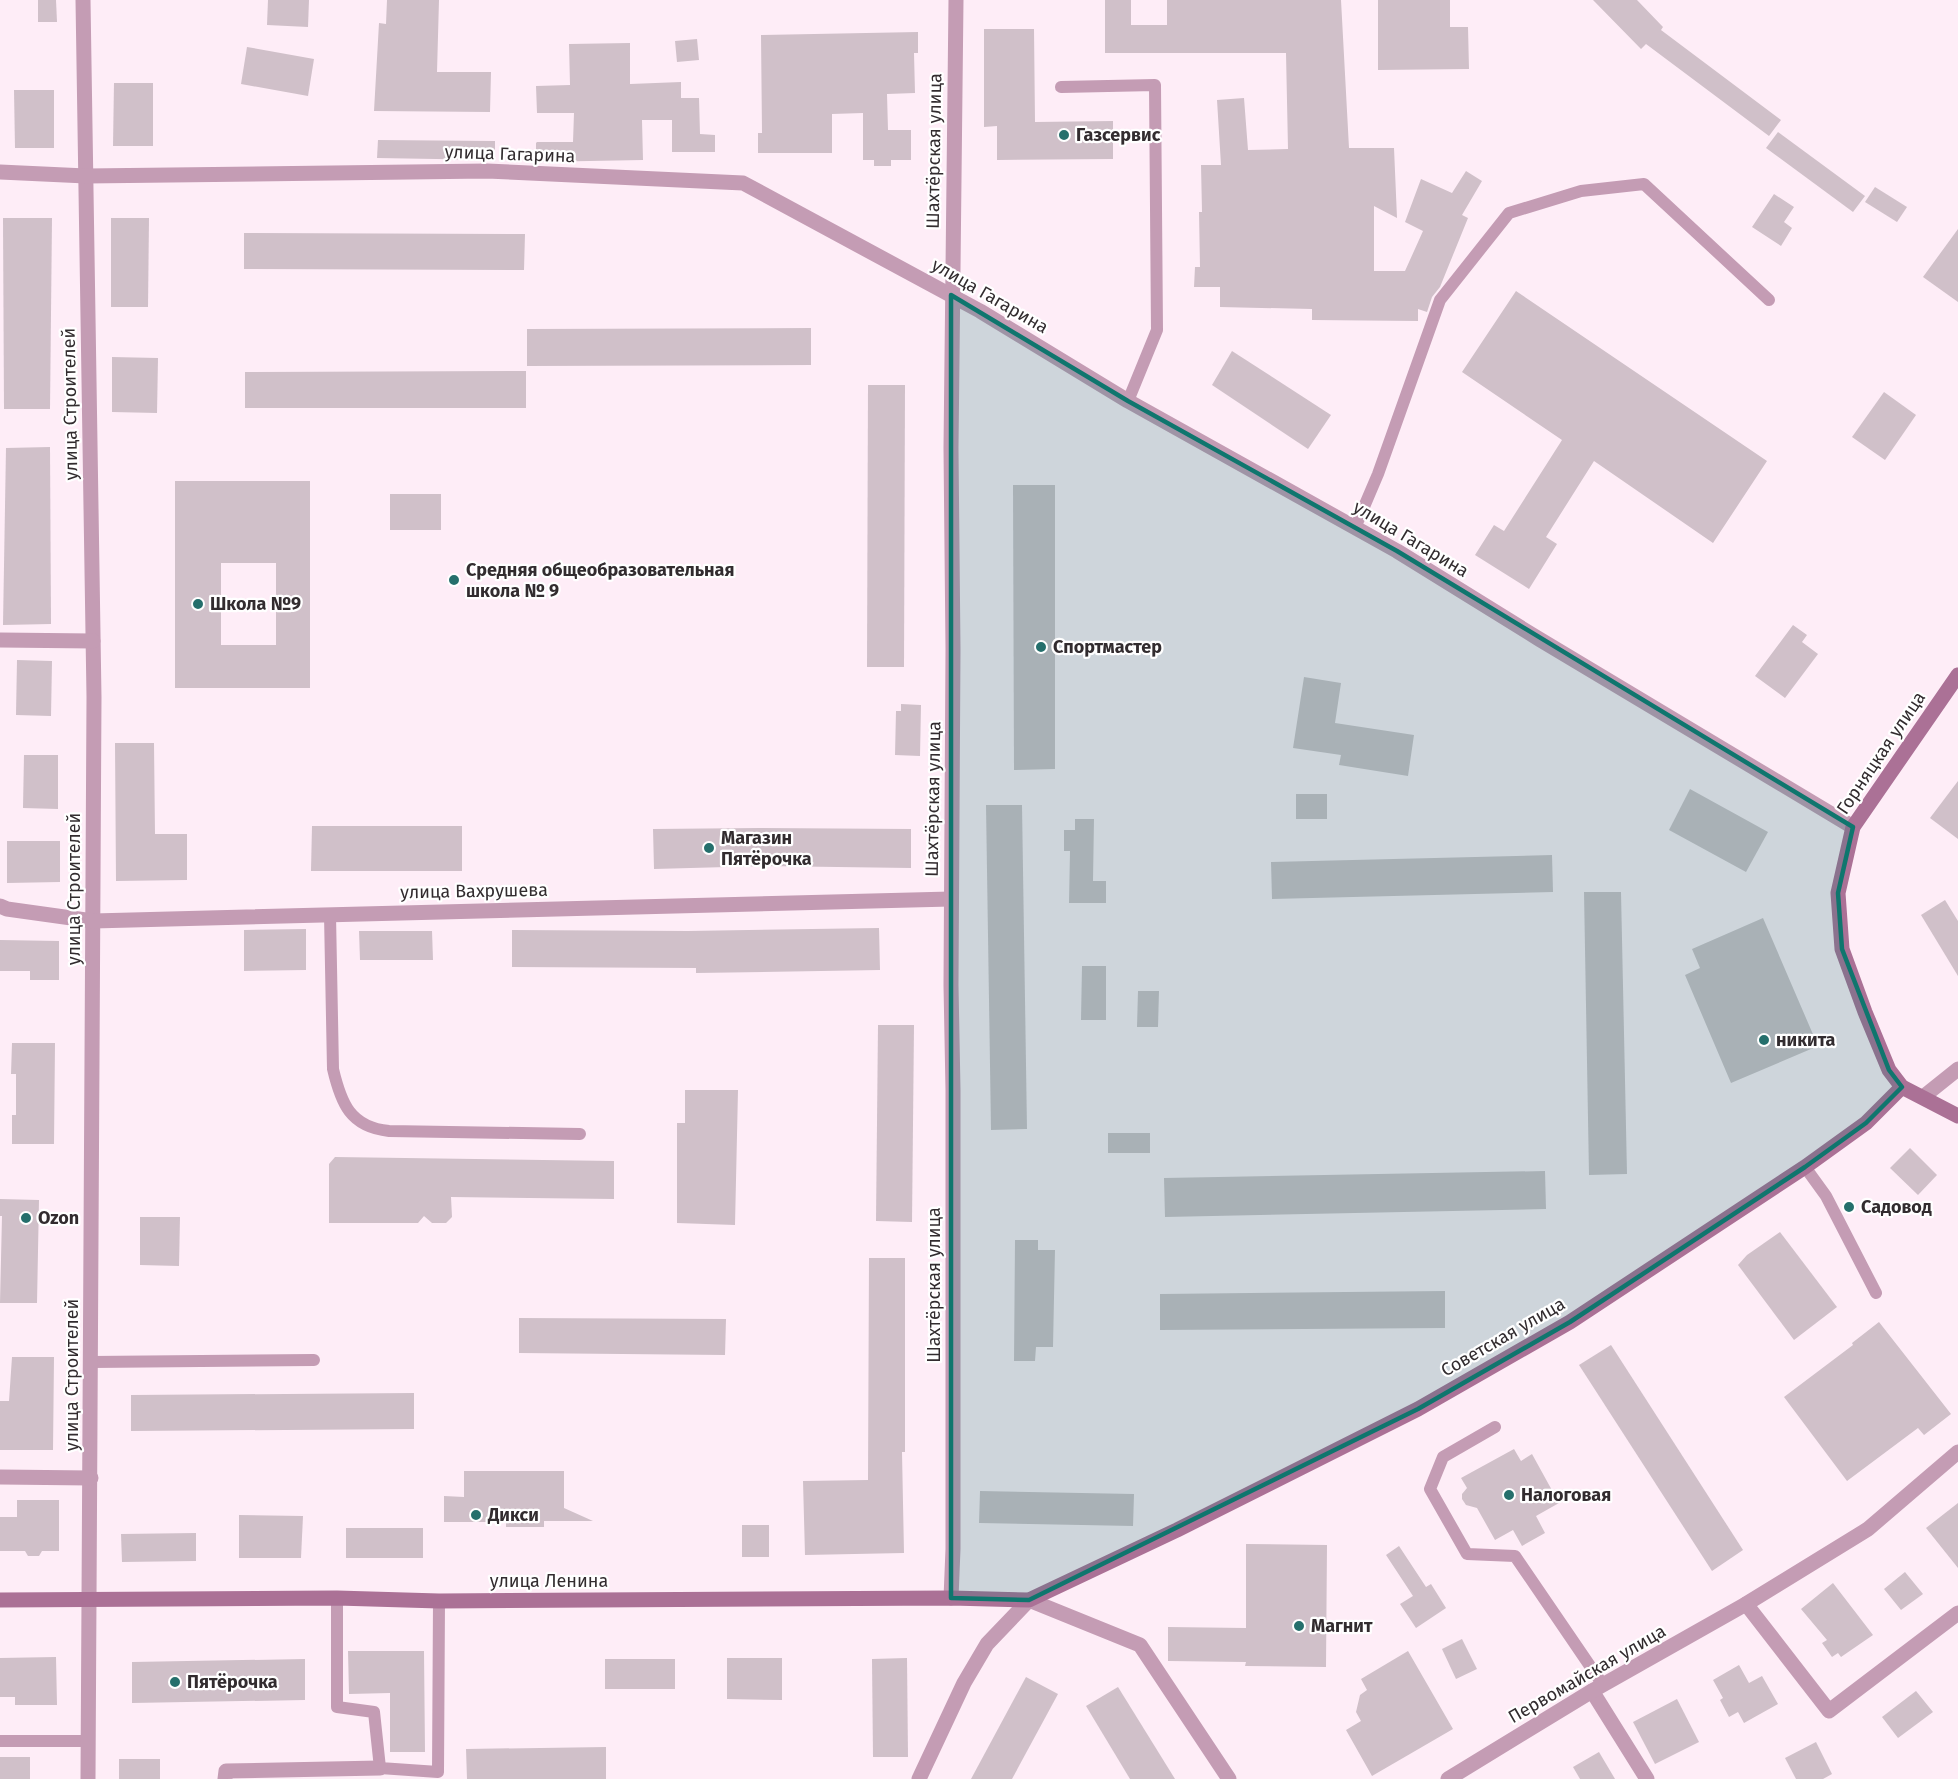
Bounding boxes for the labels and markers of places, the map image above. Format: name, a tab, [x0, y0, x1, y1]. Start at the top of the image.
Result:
place label: Газсервис	[1076, 124, 1161, 146]
marker: Газсервис	[1057, 128, 1071, 142]
place label: Средняя общеобразовательная школа № 9	[466, 559, 735, 602]
marker: Средняя общеобразовательная школа № 9	[447, 573, 461, 587]
place label: Школа №9	[210, 593, 301, 615]
marker: Школа №9	[191, 597, 205, 611]
place label: Спортмастер	[1053, 636, 1162, 658]
marker: Спортмастер	[1034, 640, 1048, 654]
place label: Магазин Пятёрочка	[721, 827, 812, 870]
marker: Магазин Пятёрочка	[702, 841, 716, 855]
place label: никита	[1776, 1029, 1835, 1051]
marker: никита	[1757, 1033, 1771, 1047]
place label: Садовод	[1861, 1196, 1932, 1218]
marker: Садовод	[1842, 1200, 1856, 1214]
place label: Ozon	[38, 1207, 79, 1229]
marker: Ozon	[19, 1211, 33, 1225]
place label: Налоговая	[1521, 1484, 1611, 1506]
marker: Налоговая	[1502, 1488, 1516, 1502]
place label: Дикси	[487, 1504, 539, 1526]
marker: Дикси	[469, 1508, 483, 1522]
place label: Магнит	[1311, 1615, 1373, 1637]
marker: Магнит	[1292, 1619, 1306, 1633]
place label: Пятёрочка	[187, 1671, 278, 1693]
marker: Пятёрочка	[168, 1675, 182, 1689]

